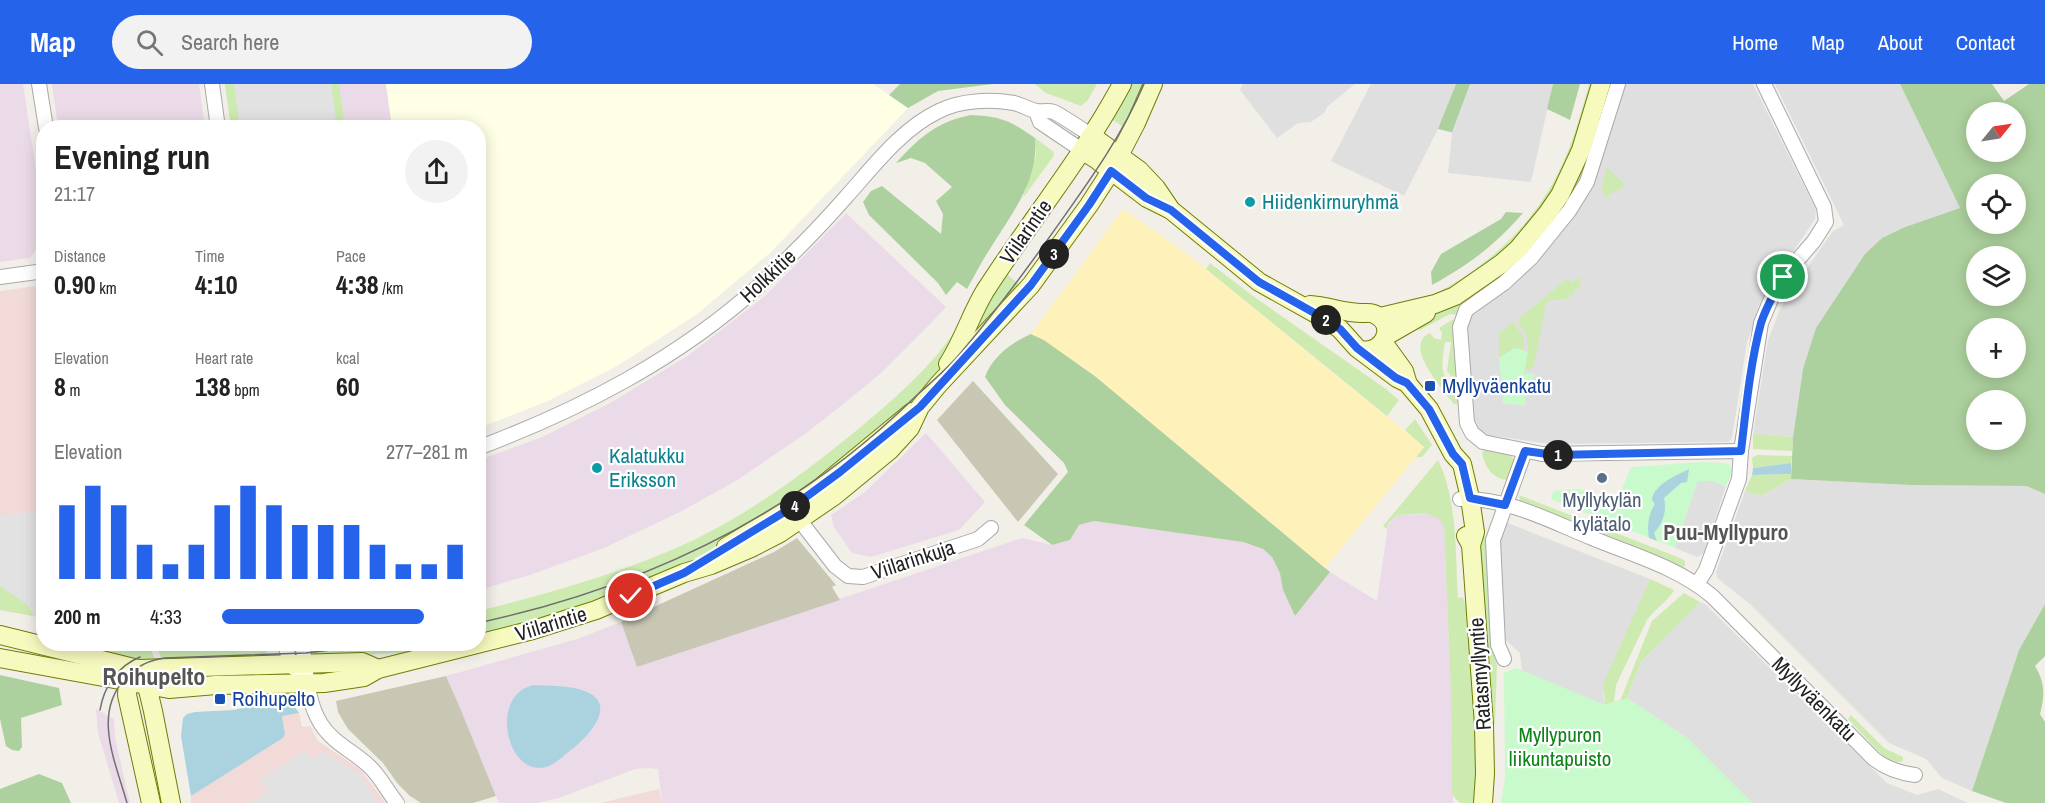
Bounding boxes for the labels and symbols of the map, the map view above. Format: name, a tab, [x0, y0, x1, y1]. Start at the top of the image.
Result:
north arrow	[1966, 102, 2026, 162]
place label: Hiidenkirnuryhmä	[1262, 187, 1399, 216]
street label: Viilarintie	[993, 193, 1059, 270]
marker: Hiidenkirnuryhmä	[1243, 195, 1257, 209]
pin: 3	[1039, 239, 1069, 269]
street label: Holkkitie	[733, 242, 802, 309]
pin	[1757, 251, 1808, 302]
pin: 2	[1311, 305, 1341, 335]
place label: Myllyväenkatu	[1442, 371, 1551, 400]
marker: Myllyväenkatu	[1423, 379, 1437, 393]
pin: 1	[1543, 440, 1573, 470]
place label: Kalatukku Eriksson	[609, 441, 685, 494]
marker: Kalatukku Eriksson	[590, 461, 604, 475]
marker: Myllykylän kylätalo	[1595, 471, 1609, 485]
place label: Myllykylän kylätalo	[1562, 485, 1642, 538]
pin: 4	[780, 491, 810, 521]
district label: Puu-Myllypuro	[1663, 517, 1789, 547]
street label: Viilarinkuja	[868, 532, 959, 587]
pin	[605, 570, 656, 621]
street label: Viilarintie	[512, 599, 590, 648]
street label: Ratasmyllyntie	[1461, 617, 1498, 731]
street label: Myllyväenkatu	[1766, 650, 1863, 747]
district label: Roihupelto	[103, 660, 205, 692]
place label: Roihupelto	[232, 684, 315, 713]
marker: Roihupelto	[213, 692, 227, 706]
park label: Myllypuron liikuntapuisto	[1509, 720, 1611, 773]

